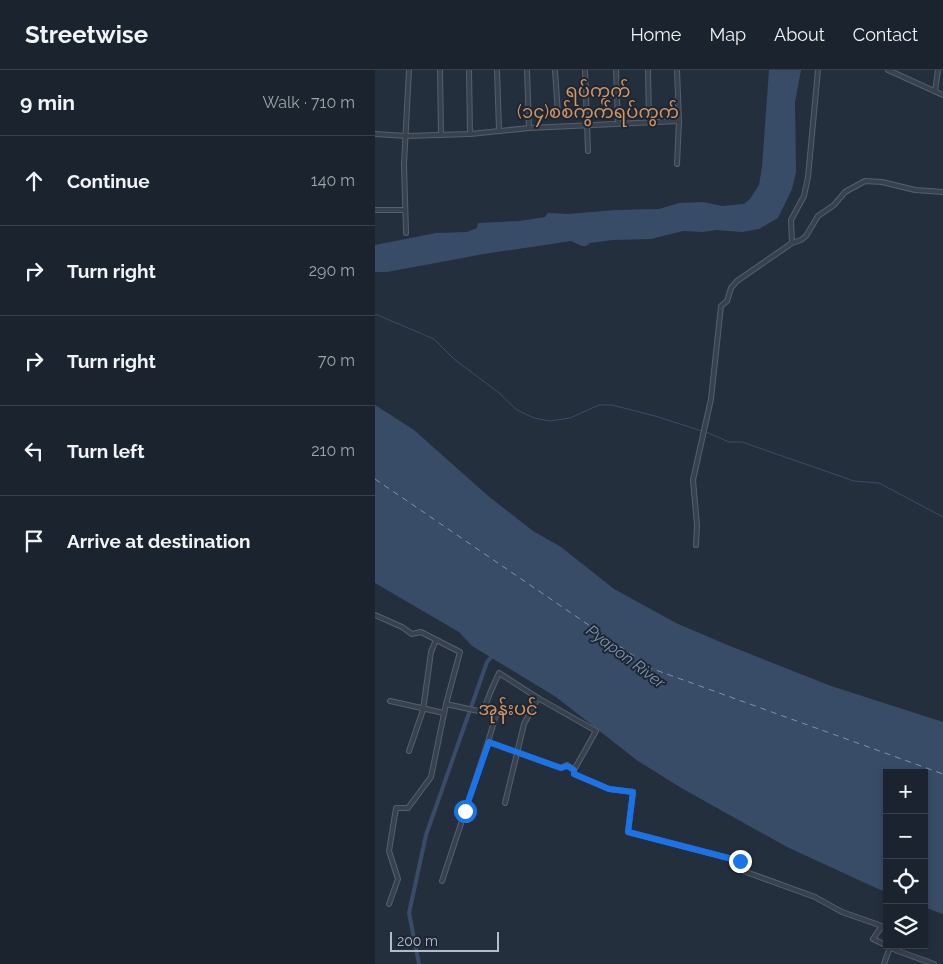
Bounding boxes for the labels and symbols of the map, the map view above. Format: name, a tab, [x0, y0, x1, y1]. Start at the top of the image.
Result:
district label: ရပ်ကွက် (၁၄)စစ်ကွက်ရပ်ကွက်	[517, 78, 679, 127]
water label: Pyapon River	[583, 621, 669, 692]
district label: အုန်းပင်	[478, 696, 538, 724]
route start	[454, 800, 477, 823]
route end	[729, 850, 752, 873]
scale bar	[390, 929, 499, 952]

